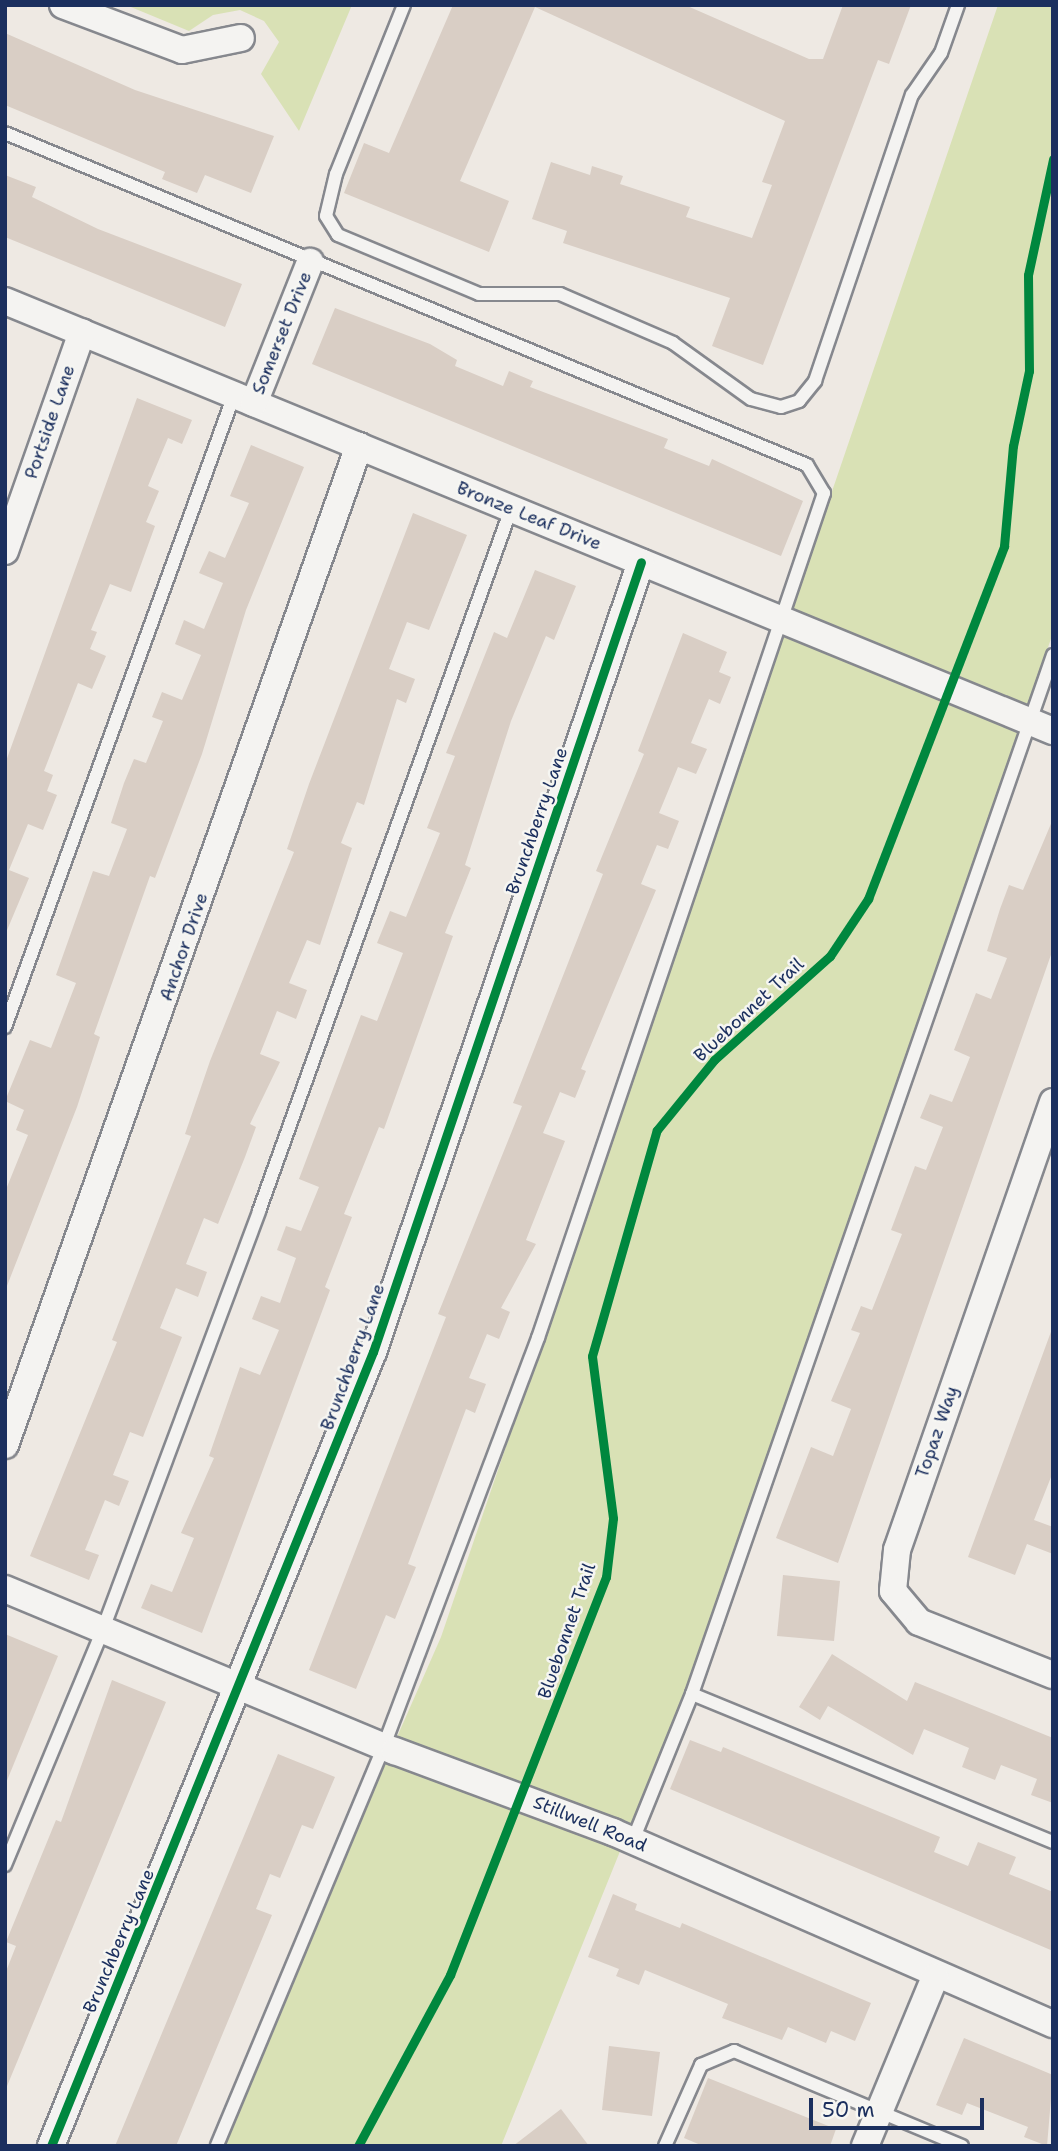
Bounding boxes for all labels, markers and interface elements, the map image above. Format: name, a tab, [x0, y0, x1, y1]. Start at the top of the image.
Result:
street label: Somerset Drive	[248, 268, 316, 398]
street label: Portside Lane	[20, 362, 80, 482]
street label: Bronze Leaf Drive	[454, 477, 604, 555]
street label: Brunchberry Lane	[502, 744, 572, 898]
street label: Anchor Drive	[155, 890, 213, 1004]
street label: Bluebonnet Trail	[690, 954, 808, 1066]
street label: Brunchberry Lane	[316, 1281, 390, 1433]
street label: Topaz Way	[911, 1383, 963, 1481]
street label: Bluebonnet Trail	[534, 1560, 600, 1702]
street label: Stillwell Road	[530, 1791, 650, 1857]
street label: Brunchberry Lane	[79, 1866, 159, 2016]
scale bar	[813, 2084, 988, 2128]
text: 50 m	[822, 2096, 875, 2124]

